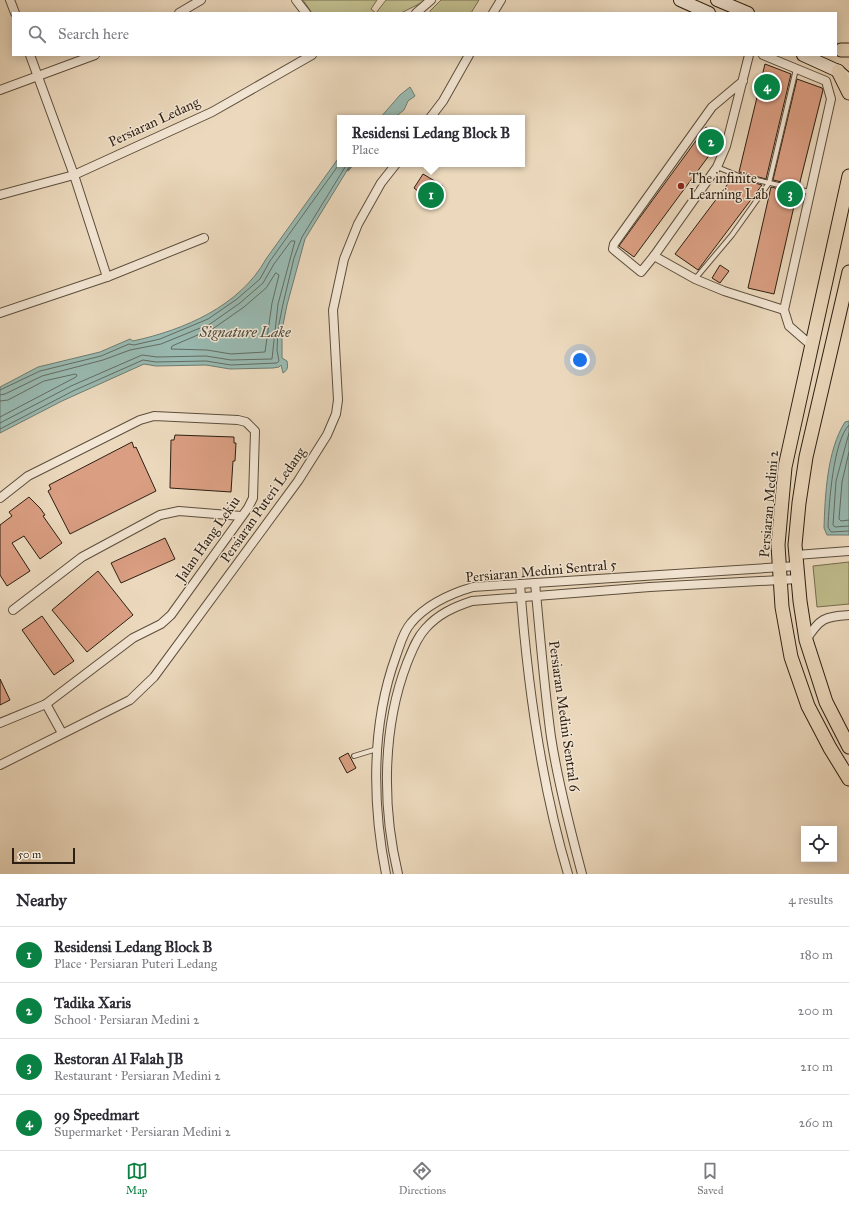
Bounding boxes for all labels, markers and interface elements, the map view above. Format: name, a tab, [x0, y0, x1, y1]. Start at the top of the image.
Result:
search box	[12, 12, 837, 56]
icon: search	[26, 23, 48, 45]
text: Search here	[58, 25, 129, 43]
pin: 4	[754, 72, 780, 102]
street label: Persiaran Ledang	[106, 93, 203, 151]
popup	[337, 115, 525, 167]
text: Residensi Ledang Block B	[352, 124, 510, 142]
pin: 2	[698, 127, 724, 157]
text: Place	[352, 142, 379, 158]
place label: The infinite Learning Lab	[689, 170, 768, 203]
pin: 3	[777, 179, 803, 209]
pin: 1	[418, 180, 444, 210]
marker: The infinite Learning Lab	[676, 181, 686, 191]
water label: Signature Lake	[198, 323, 291, 341]
your location	[570, 350, 590, 370]
street label: Persiaran Puteri Ledang	[217, 444, 310, 566]
street label: Persiaran Medini 2	[756, 450, 782, 558]
street label: Jalan Hang Lekiu	[171, 493, 245, 587]
street label: Persiaran Medini Sentral 5	[465, 556, 618, 586]
street label: Persiaran Medini Sentral 6	[545, 639, 583, 793]
map controls	[801, 826, 837, 862]
button: locate	[801, 826, 837, 862]
scale bar	[12, 846, 75, 865]
text: 50 m	[18, 848, 41, 861]
text: Nearby	[16, 890, 67, 911]
text: 4 results	[788, 892, 833, 908]
text: Residensi Ledang Block B	[54, 938, 213, 956]
text: 1	[26, 947, 32, 963]
text: 180 m	[800, 947, 833, 963]
text: Place · Persiaran Puteri Ledang	[54, 956, 217, 972]
text: Tadika Xaris	[54, 994, 131, 1012]
text: 2	[26, 1003, 32, 1019]
text: 200 m	[798, 1003, 833, 1019]
text: School · Persiaran Medini 2	[54, 1012, 199, 1028]
text: Restoran Al Falah JB	[54, 1050, 184, 1068]
text: 3	[26, 1059, 32, 1075]
text: 210 m	[800, 1059, 833, 1075]
text: Restaurant · Persiaran Medini 2	[54, 1068, 221, 1084]
text: 99 Speedmart	[54, 1106, 139, 1124]
text: 4	[25, 1115, 33, 1131]
text: 260 m	[799, 1115, 833, 1131]
text: Supermarket · Persiaran Medini 2	[54, 1124, 231, 1140]
tab: Map	[126, 1160, 148, 1197]
tab: Directions	[399, 1160, 446, 1197]
tab: Saved	[697, 1160, 723, 1197]

